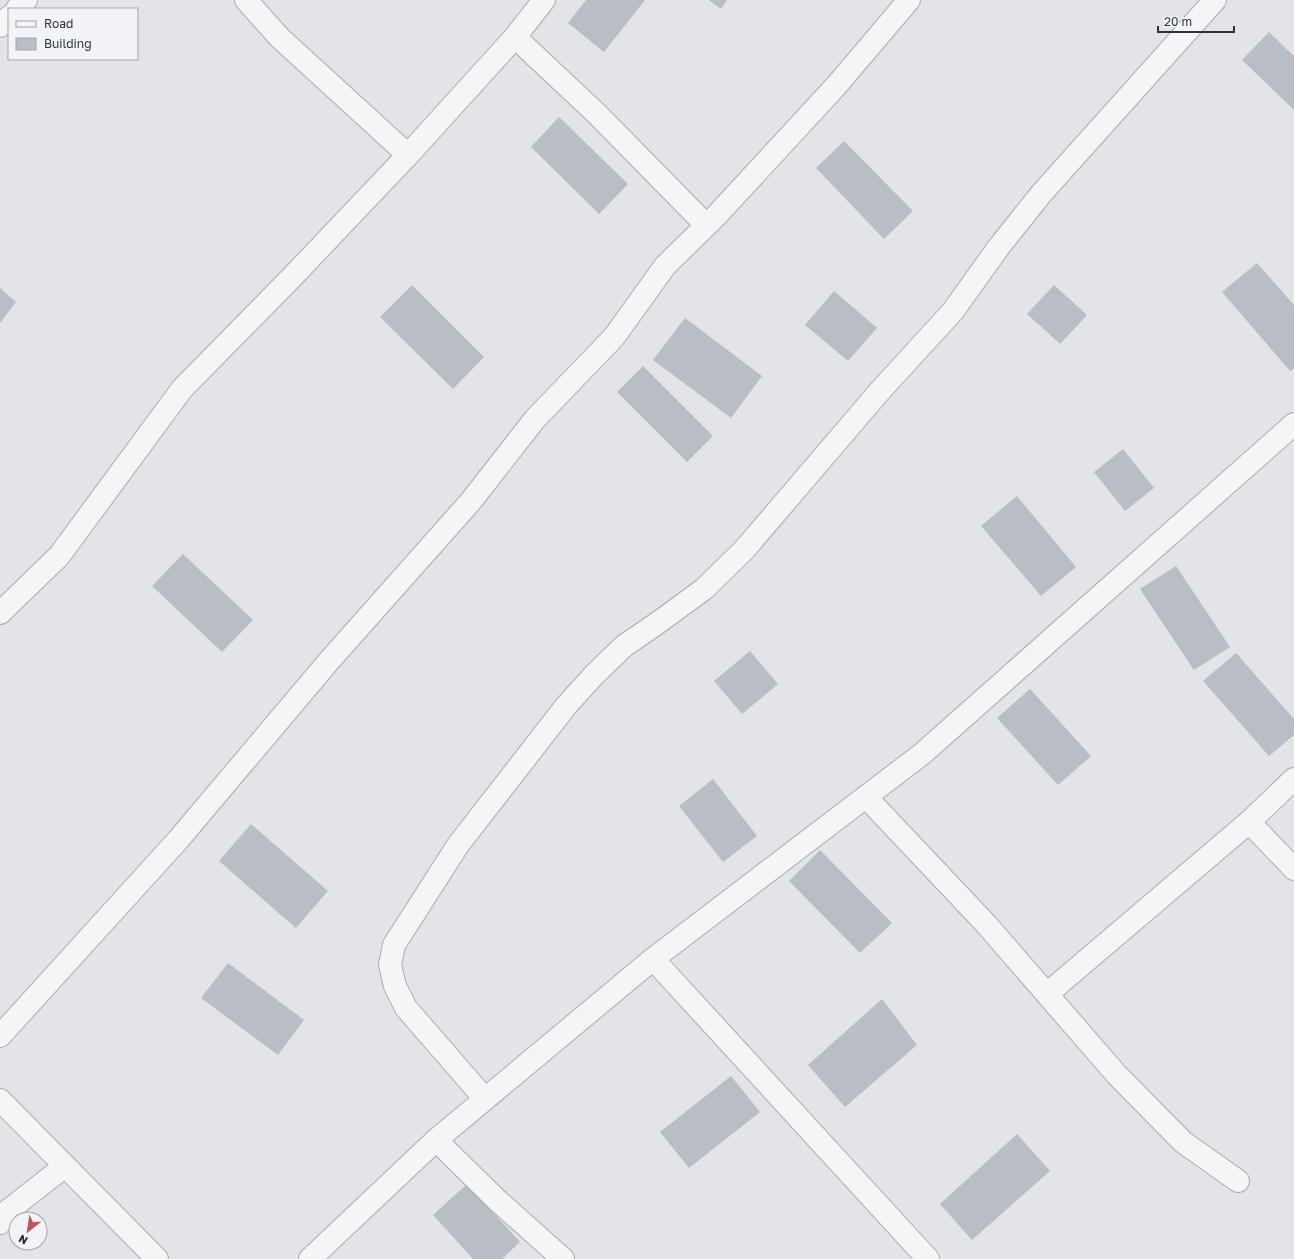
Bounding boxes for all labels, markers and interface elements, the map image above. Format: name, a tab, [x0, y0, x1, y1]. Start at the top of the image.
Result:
legend	[8, 8, 138, 60]
scale bar	[1158, 8, 1234, 34]
text: 20 m	[1164, 14, 1192, 29]
text: Road	[44, 16, 73, 31]
text: Building	[44, 36, 92, 51]
north arrow	[8, 1211, 48, 1251]
text: N	[16, 1232, 30, 1248]

